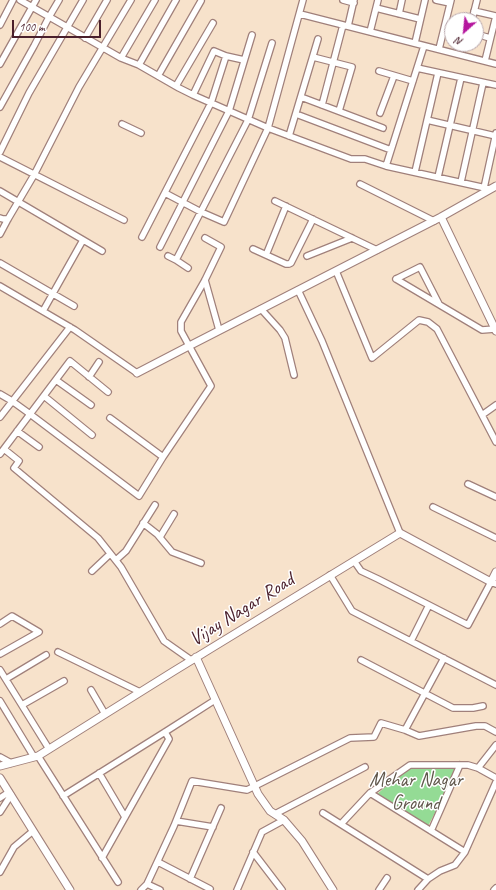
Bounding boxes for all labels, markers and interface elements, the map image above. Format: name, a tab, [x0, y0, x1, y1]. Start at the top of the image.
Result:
scale bar	[14, 12, 103, 38]
north arrow	[444, 12, 484, 52]
text: 100 m	[19, 19, 45, 35]
text: N	[453, 34, 465, 50]
street label: Vijay Nagar Road	[185, 568, 299, 652]
park label: Mehar Nagar Ground	[369, 769, 463, 816]

